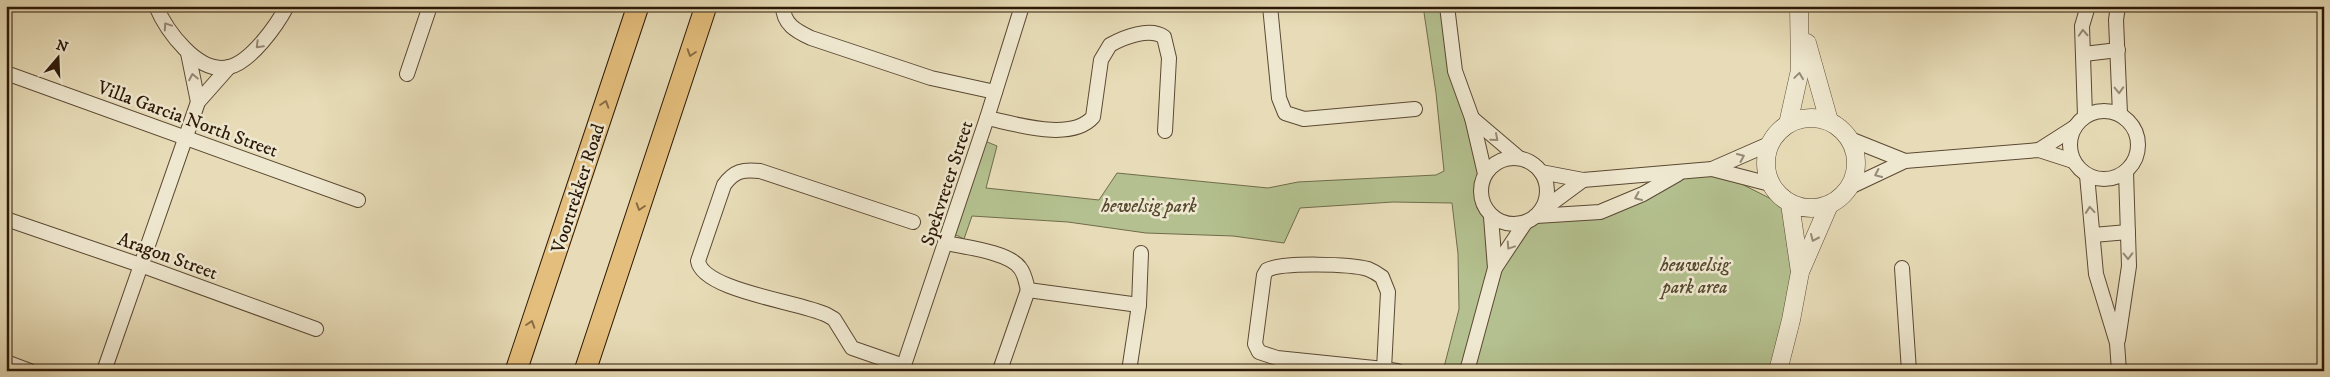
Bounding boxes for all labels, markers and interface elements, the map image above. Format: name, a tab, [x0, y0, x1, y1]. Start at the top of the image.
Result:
one-way arrow	[164, 23, 173, 32]
one-way arrow	[2078, 28, 2088, 36]
north arrow	[32, 32, 82, 82]
text: N	[54, 36, 71, 57]
one-way arrow	[255, 39, 264, 48]
one-way arrow	[686, 48, 696, 56]
one-way arrow	[1793, 72, 1804, 80]
one-way arrow	[188, 73, 199, 82]
street label: Villa Garcia North Street	[93, 76, 281, 163]
one-way arrow	[2114, 86, 2125, 94]
one-way arrow	[599, 100, 609, 109]
street label: Spekvreter Street	[916, 118, 978, 249]
street label: Voortrekker Road	[546, 120, 610, 257]
one-way arrow	[1490, 132, 1499, 141]
one-way arrow	[1736, 152, 1745, 163]
one-way arrow	[1874, 168, 1883, 178]
one-way arrow	[1634, 190, 1643, 201]
park label: hewelsig park	[1100, 195, 1197, 219]
one-way arrow	[636, 202, 646, 211]
one-way arrow	[2085, 206, 2096, 214]
street label: Aragon Street	[114, 228, 221, 285]
one-way arrow	[1810, 233, 1821, 242]
one-way arrow	[1507, 240, 1516, 249]
one-way arrow	[2123, 252, 2134, 260]
park label: heuwelsig park area	[1658, 254, 1731, 300]
one-way arrow	[525, 321, 535, 329]

